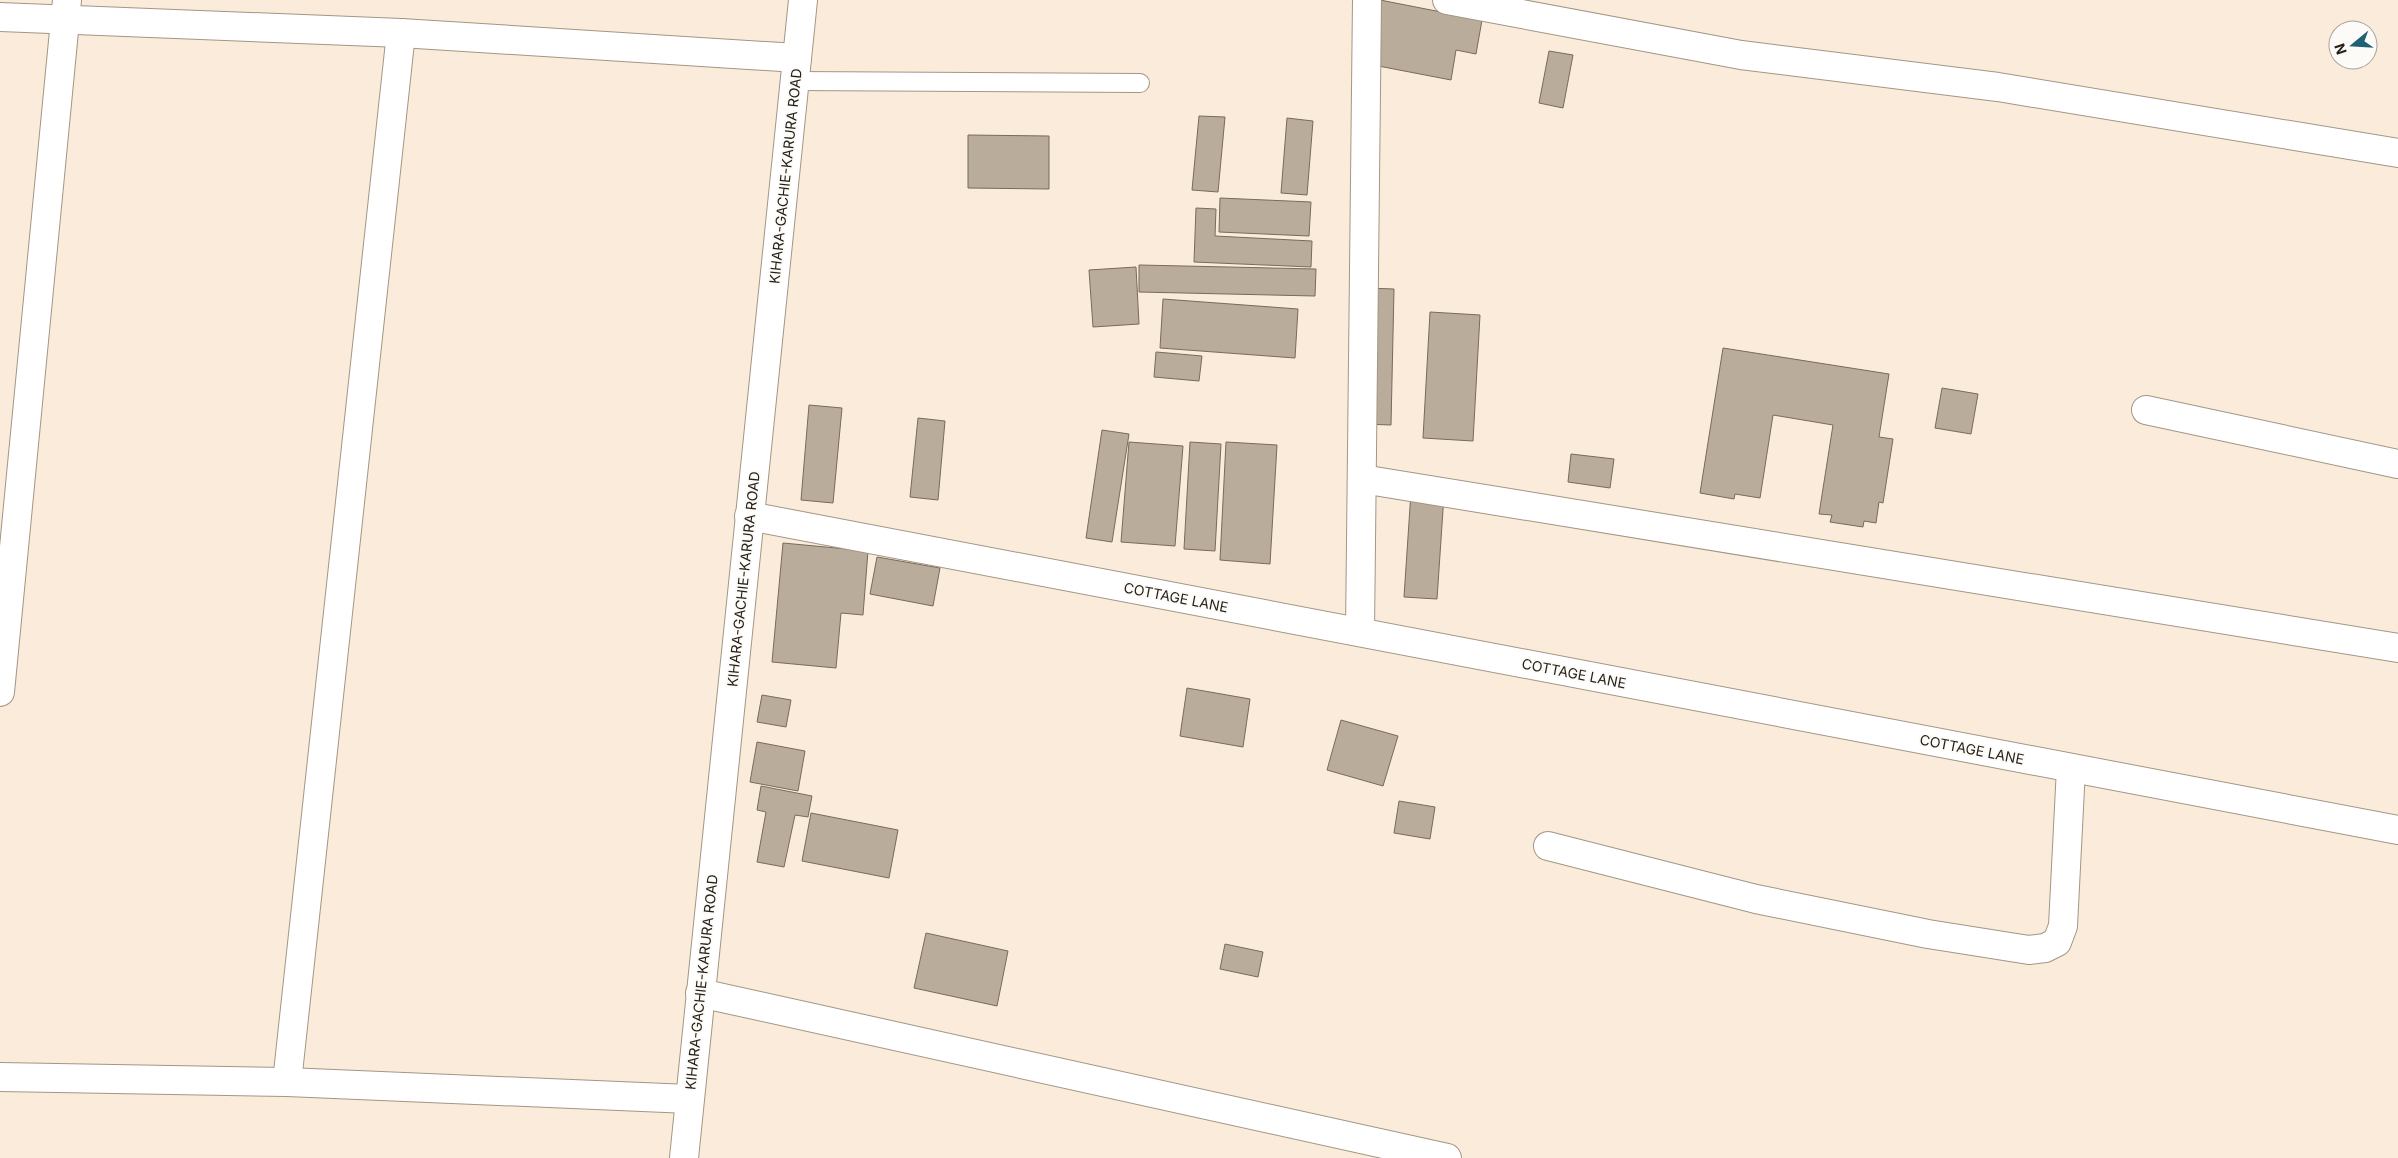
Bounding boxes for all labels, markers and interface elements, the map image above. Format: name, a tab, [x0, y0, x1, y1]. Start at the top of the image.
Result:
north arrow	[2328, 20, 2378, 70]
text: N	[2330, 41, 2350, 57]
street label: KIHARA-GACHIE-KARURA ROAD	[765, 67, 805, 285]
street label: KIHARA-GACHIE-KARURA ROAD	[723, 470, 763, 688]
street label: COTTAGE LANE	[1122, 579, 1230, 615]
street label: COTTAGE LANE	[1520, 655, 1628, 691]
street label: COTTAGE LANE	[1918, 731, 2026, 767]
street label: KIHARA-GACHIE-KARURA ROAD	[681, 873, 721, 1091]

